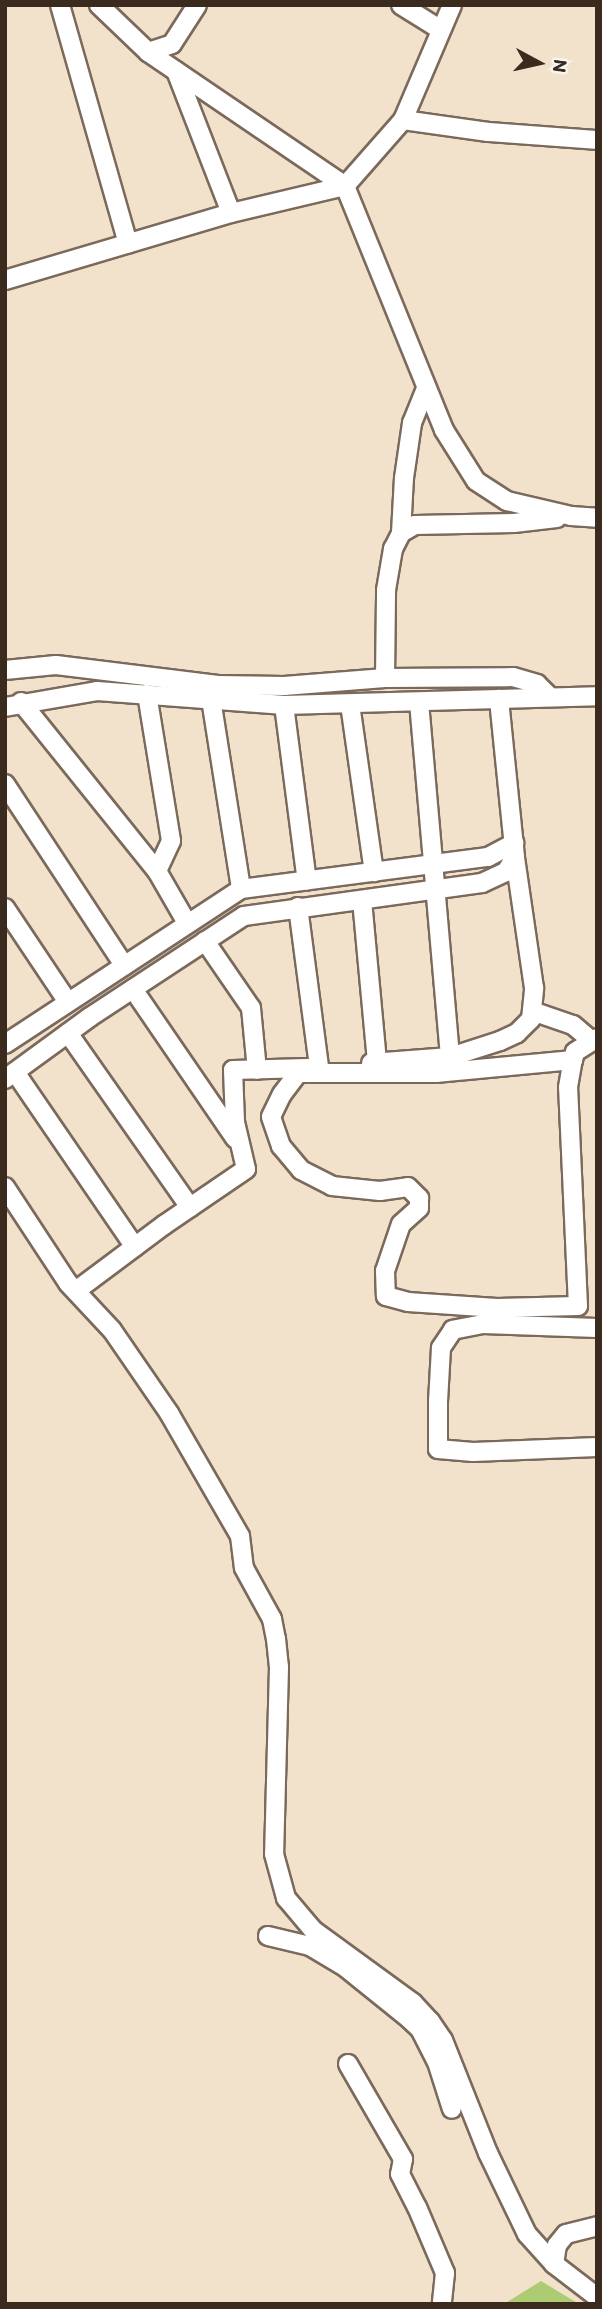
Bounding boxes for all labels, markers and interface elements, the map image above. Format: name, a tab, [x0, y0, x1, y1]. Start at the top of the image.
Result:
north arrow	[504, 28, 574, 98]
text: N	[548, 58, 573, 74]

